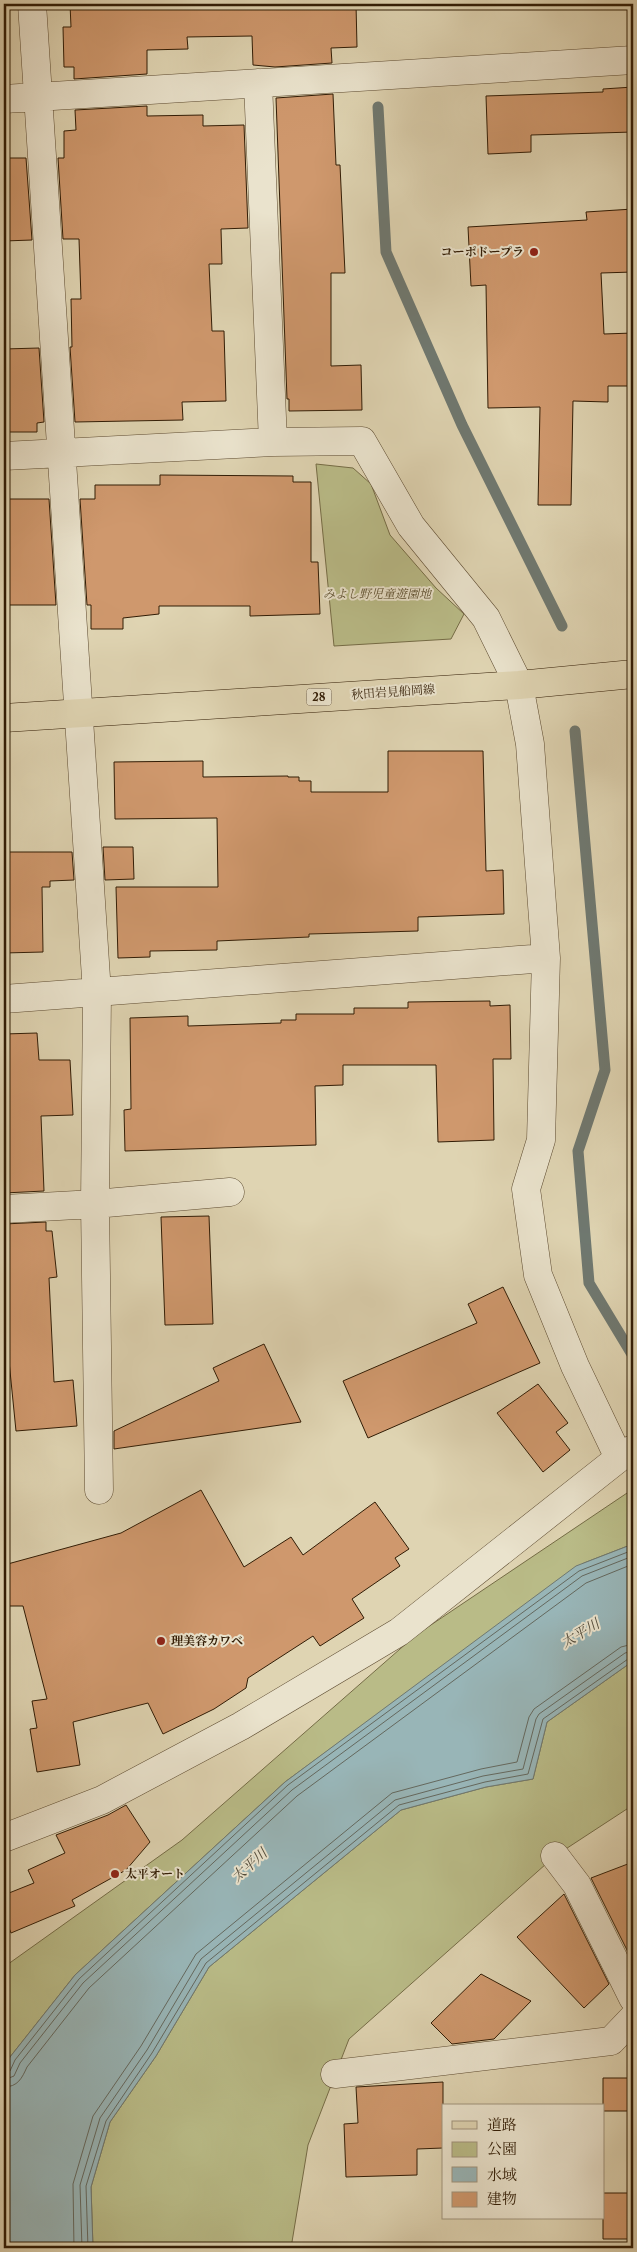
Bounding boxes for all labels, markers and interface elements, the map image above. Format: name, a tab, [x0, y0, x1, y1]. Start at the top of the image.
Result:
place label: コーポドープラ	[441, 244, 524, 259]
marker: コーポドープラ	[528, 246, 540, 258]
park label: みよし野児童遊園地	[323, 586, 433, 601]
street label: 秋田岩見船岡線	[351, 681, 435, 702]
road number: 28	[306, 689, 332, 706]
water label: 太平川	[557, 1613, 604, 1652]
place label: 理美容カワベ	[171, 1633, 243, 1648]
marker: 理美容カワベ	[155, 1635, 167, 1647]
water label: 太平川	[227, 1843, 272, 1886]
place label: 太平オート	[125, 1866, 185, 1881]
marker: 太平オート	[109, 1868, 121, 1880]
legend	[442, 2104, 604, 2220]
text: 道路	[487, 2115, 517, 2134]
text: 公園	[487, 2139, 517, 2158]
text: 水域	[487, 2165, 517, 2184]
text: 建物	[487, 2189, 517, 2208]

